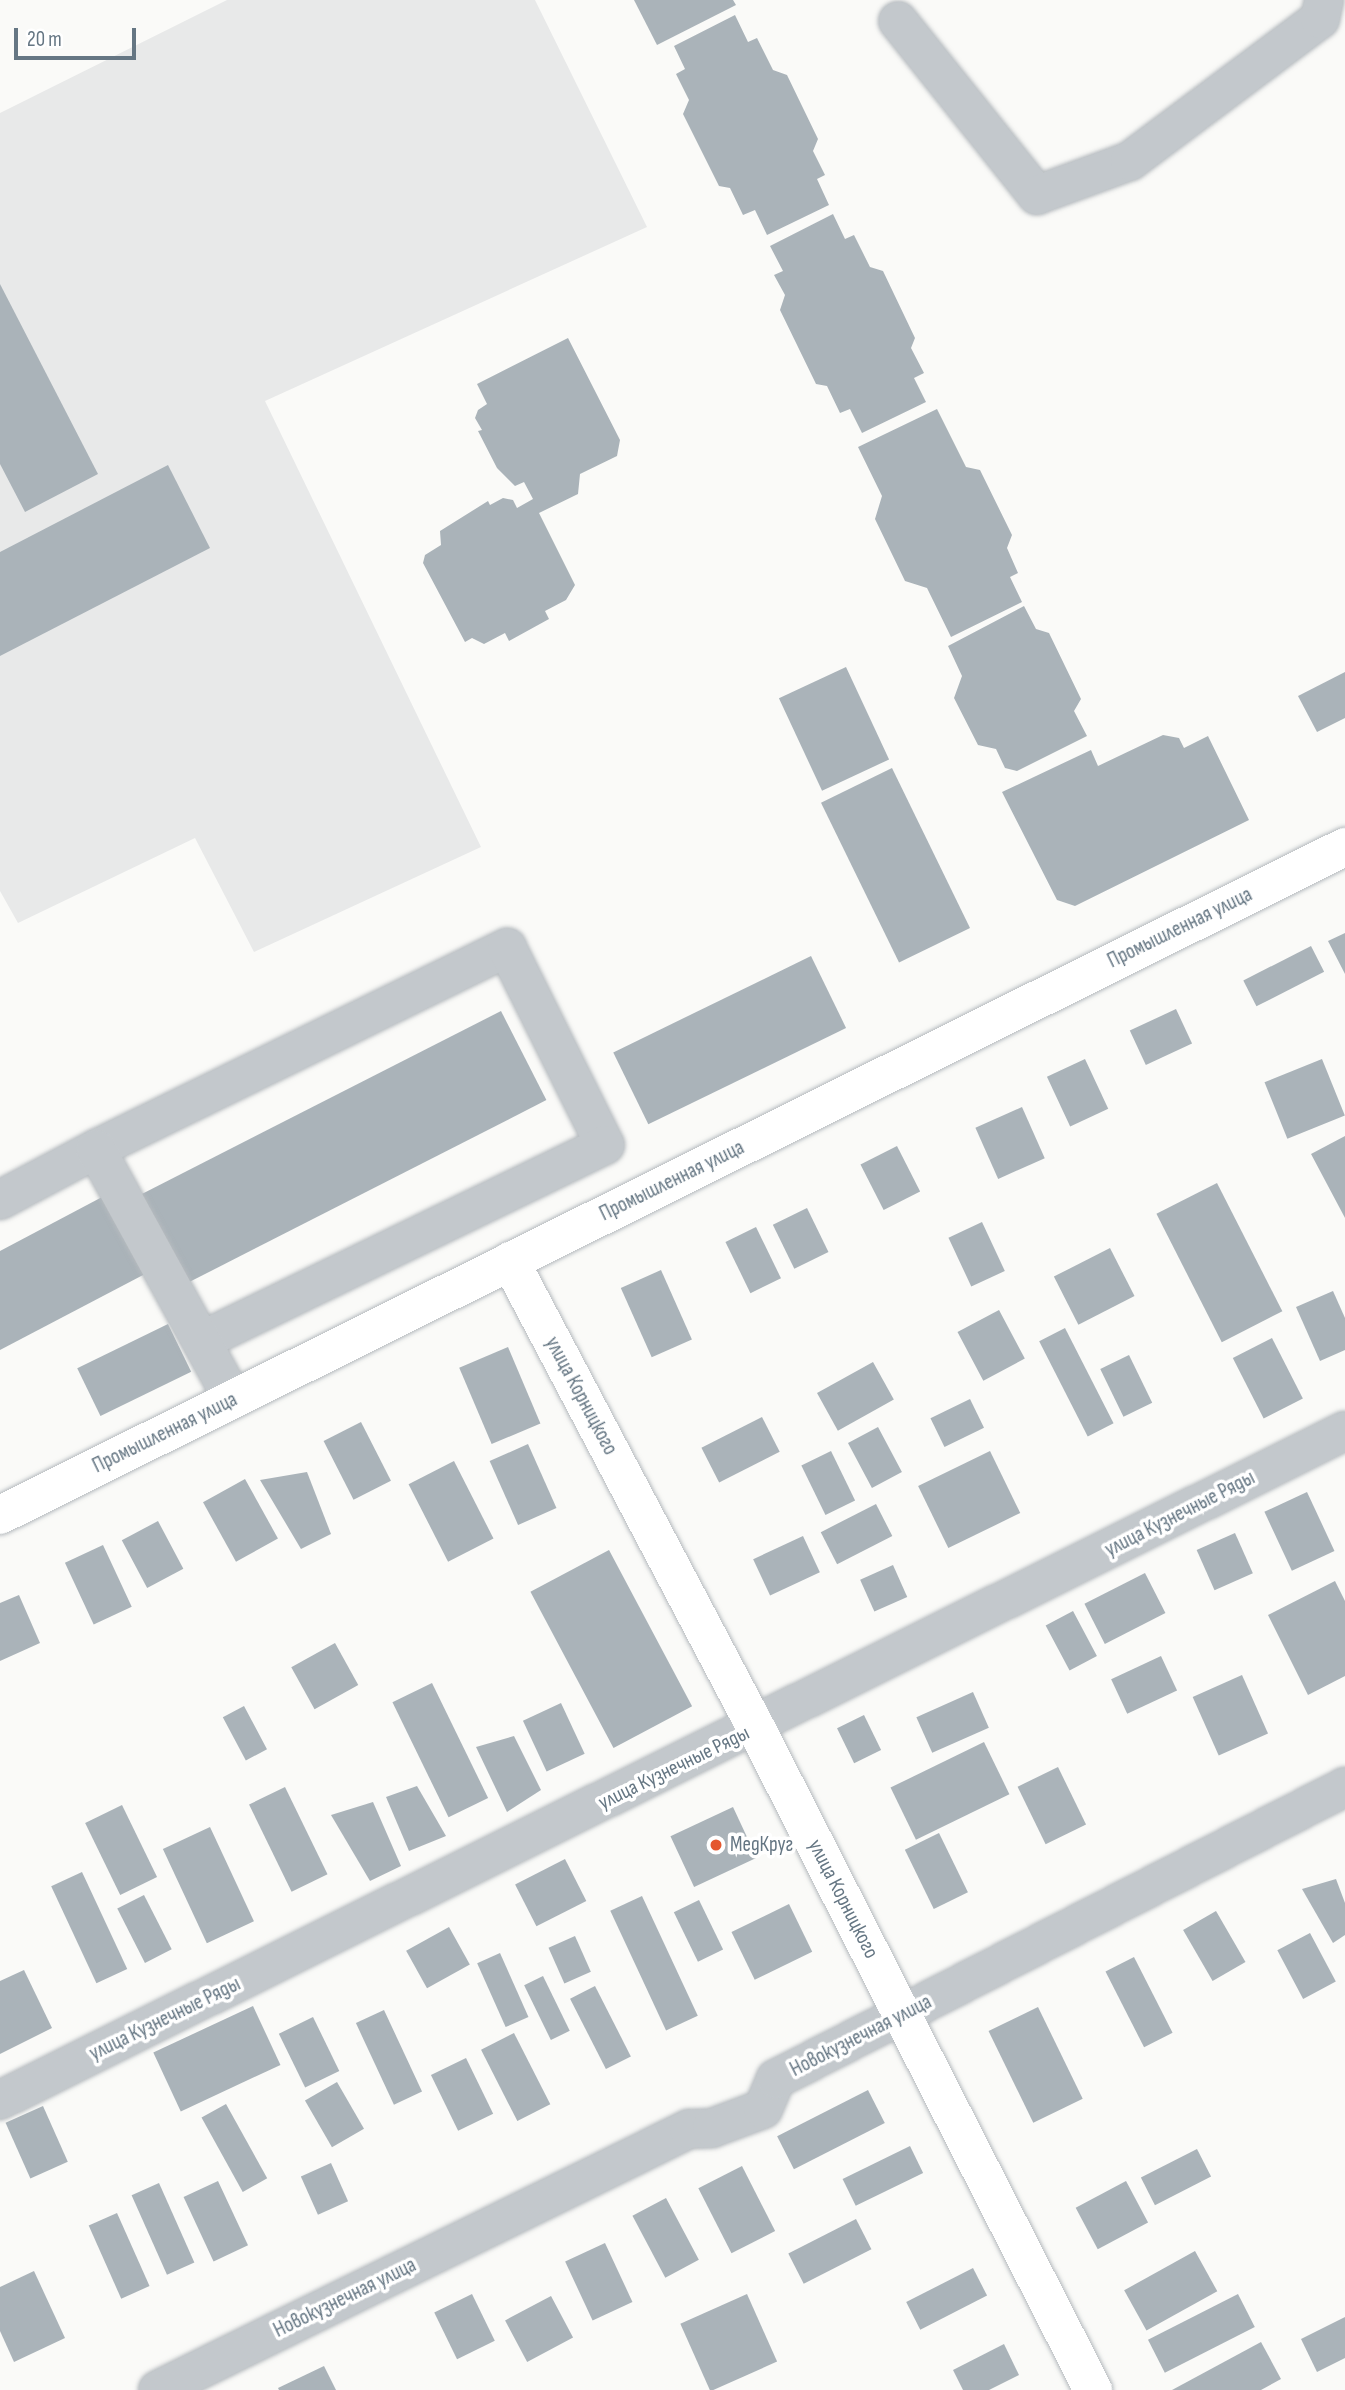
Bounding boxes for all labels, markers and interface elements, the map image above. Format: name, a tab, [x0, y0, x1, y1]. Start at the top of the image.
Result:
scale bar	[18, 14, 140, 58]
text: 20 m	[27, 27, 62, 52]
street label: Промышленная улица	[1104, 882, 1256, 974]
street label: Промышленная улица	[596, 1135, 748, 1227]
street label: улица Корницкого	[539, 1333, 623, 1459]
street label: Промышленная улица	[89, 1387, 241, 1479]
street label: улица Кузнечные Ряды	[1101, 1465, 1259, 1563]
street label: улица Кузнечные Ряды	[594, 1721, 754, 1815]
place label: МедКруг	[730, 1832, 793, 1858]
street label: улица Корницкого	[802, 1835, 884, 1963]
marker: МедКруг	[708, 1837, 724, 1853]
street label: улица Кузнечные Ряды	[85, 1972, 245, 2066]
street label: Новокузнечная улица	[786, 1990, 936, 2082]
street label: Новокузнечная улица	[270, 2253, 420, 2343]

